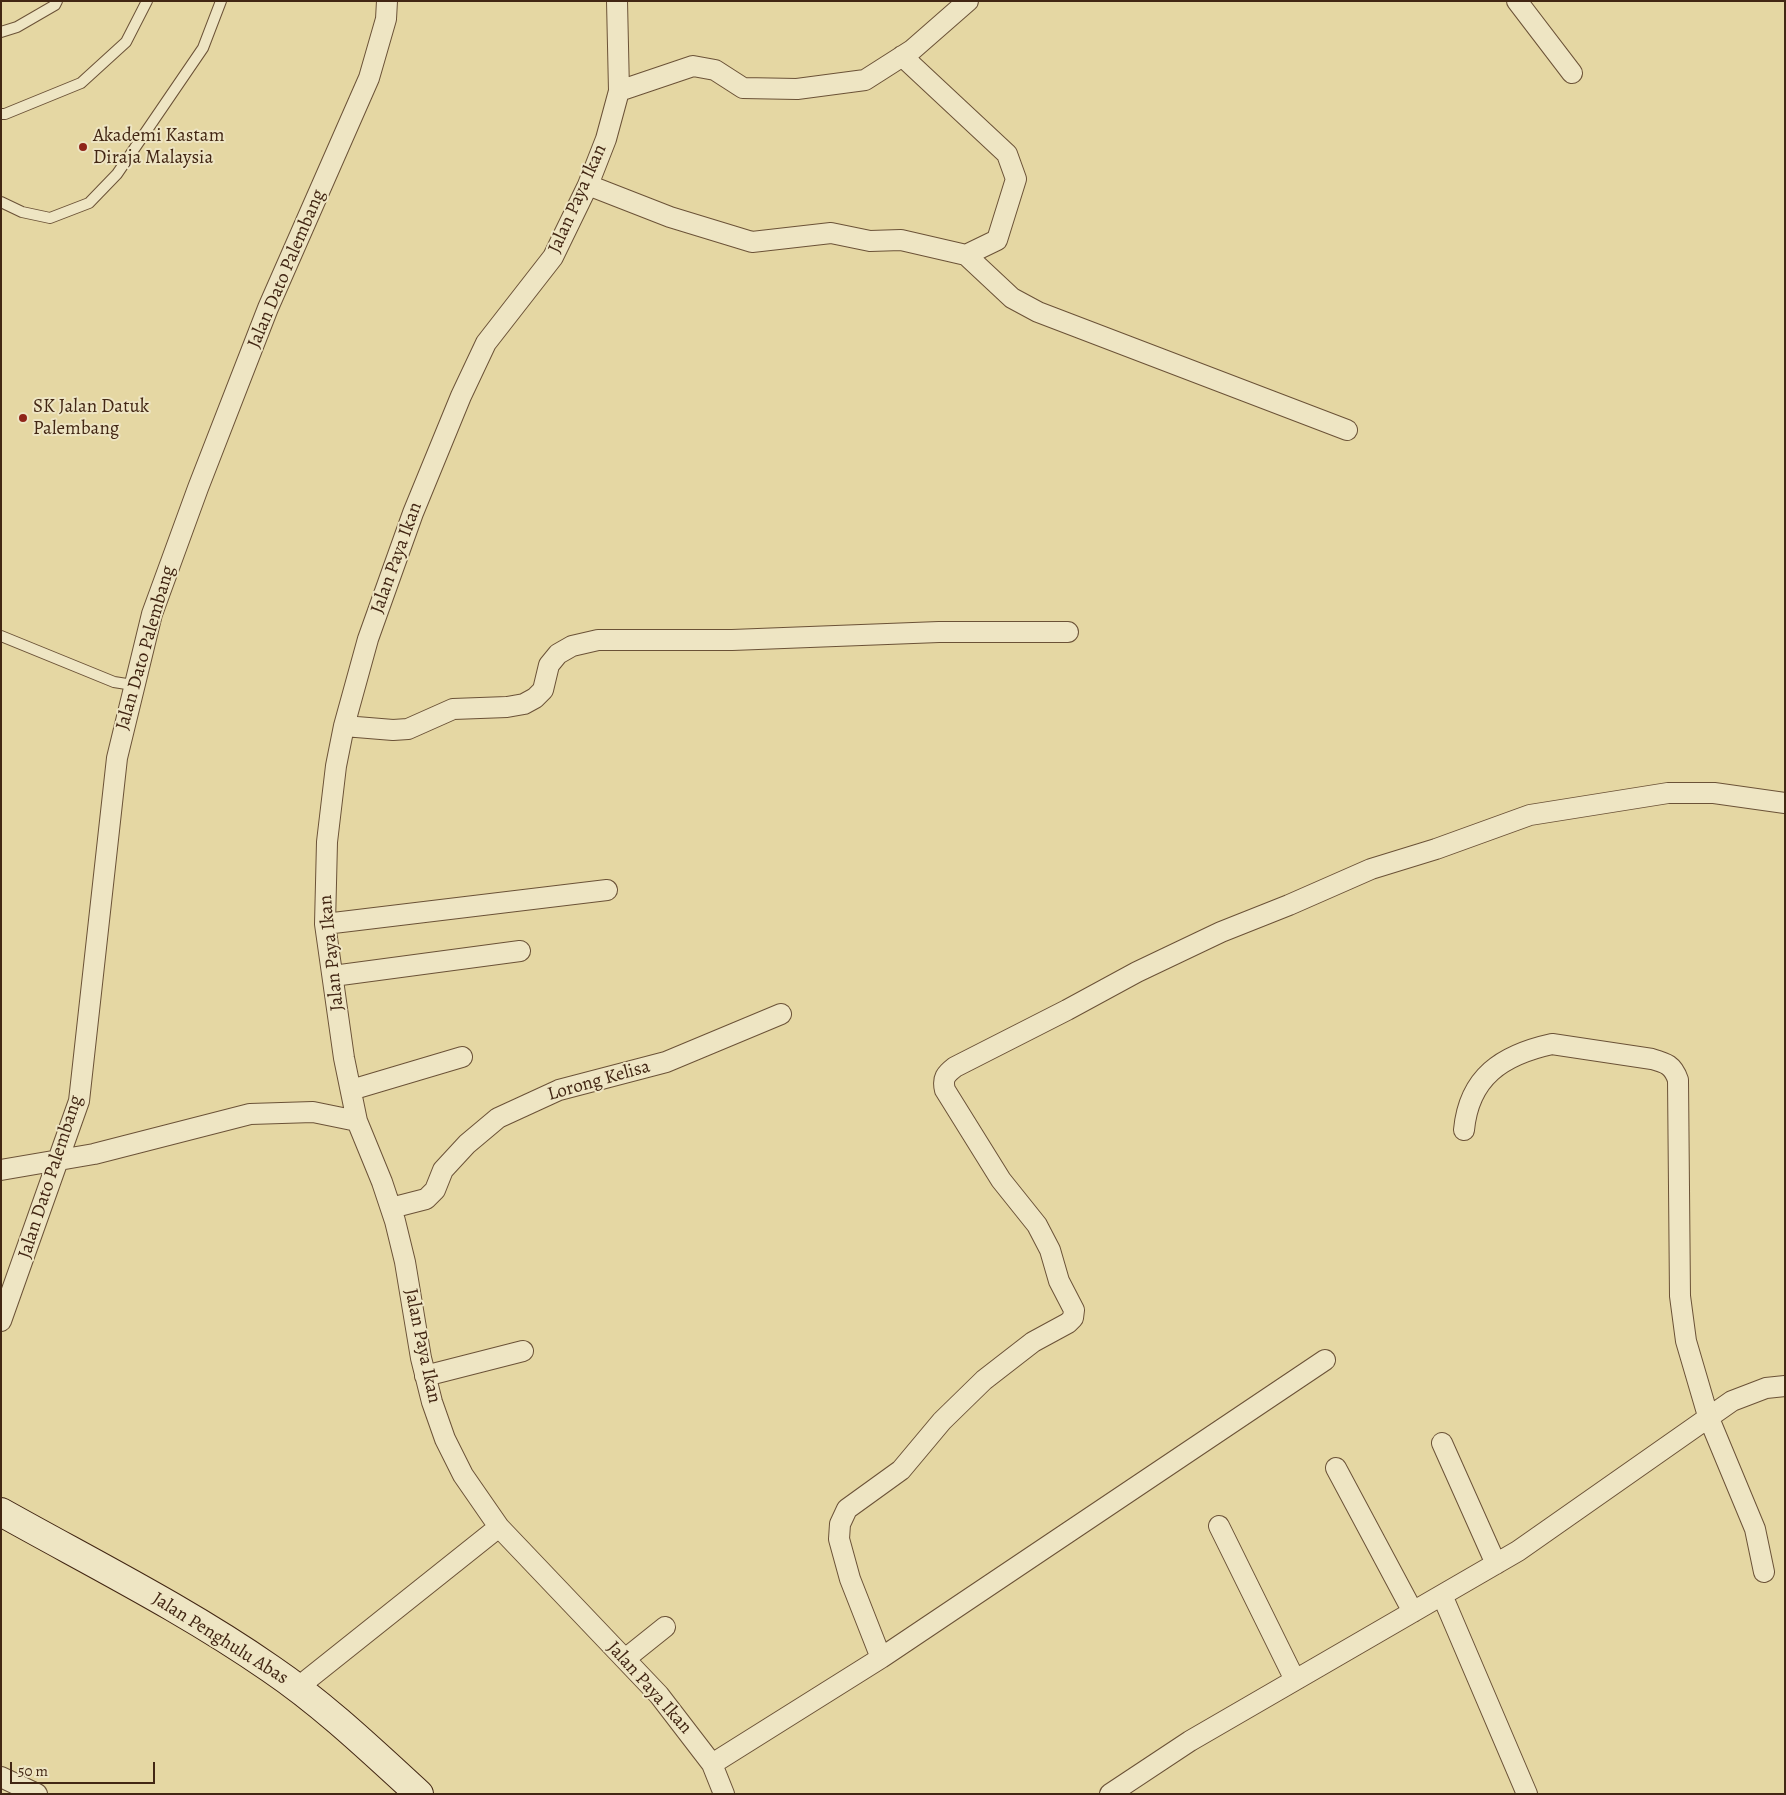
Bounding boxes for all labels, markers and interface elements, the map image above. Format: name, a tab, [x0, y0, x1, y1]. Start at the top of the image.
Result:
place label: Akademi Kastam Diraja Malaysia	[93, 125, 224, 169]
marker: Akademi Kastam Diraja Malaysia	[77, 141, 89, 153]
street label: Jalan Paya Ikan	[544, 141, 612, 257]
street label: Jalan Dato Palembang	[243, 186, 331, 352]
place label: SK Jalan Datuk Palembang	[33, 396, 149, 440]
marker: SK Jalan Datuk Palembang	[17, 412, 29, 424]
street label: Jalan Paya Ikan	[366, 499, 428, 617]
street label: Jalan Dato Palembang	[112, 563, 180, 733]
street label: Jalan Paya Ikan	[315, 894, 349, 1012]
street label: Lorong Kelisa	[545, 1055, 653, 1107]
street label: Jalan Dato Palembang	[14, 1093, 88, 1261]
street label: Jalan Paya Ikan	[399, 1287, 445, 1405]
street label: Jalan Penghulu Abas	[148, 1588, 292, 1690]
street label: Jalan Paya Ikan	[601, 1637, 697, 1739]
scale bar	[12, 1752, 158, 1784]
text: 50 m	[18, 1761, 48, 1781]

